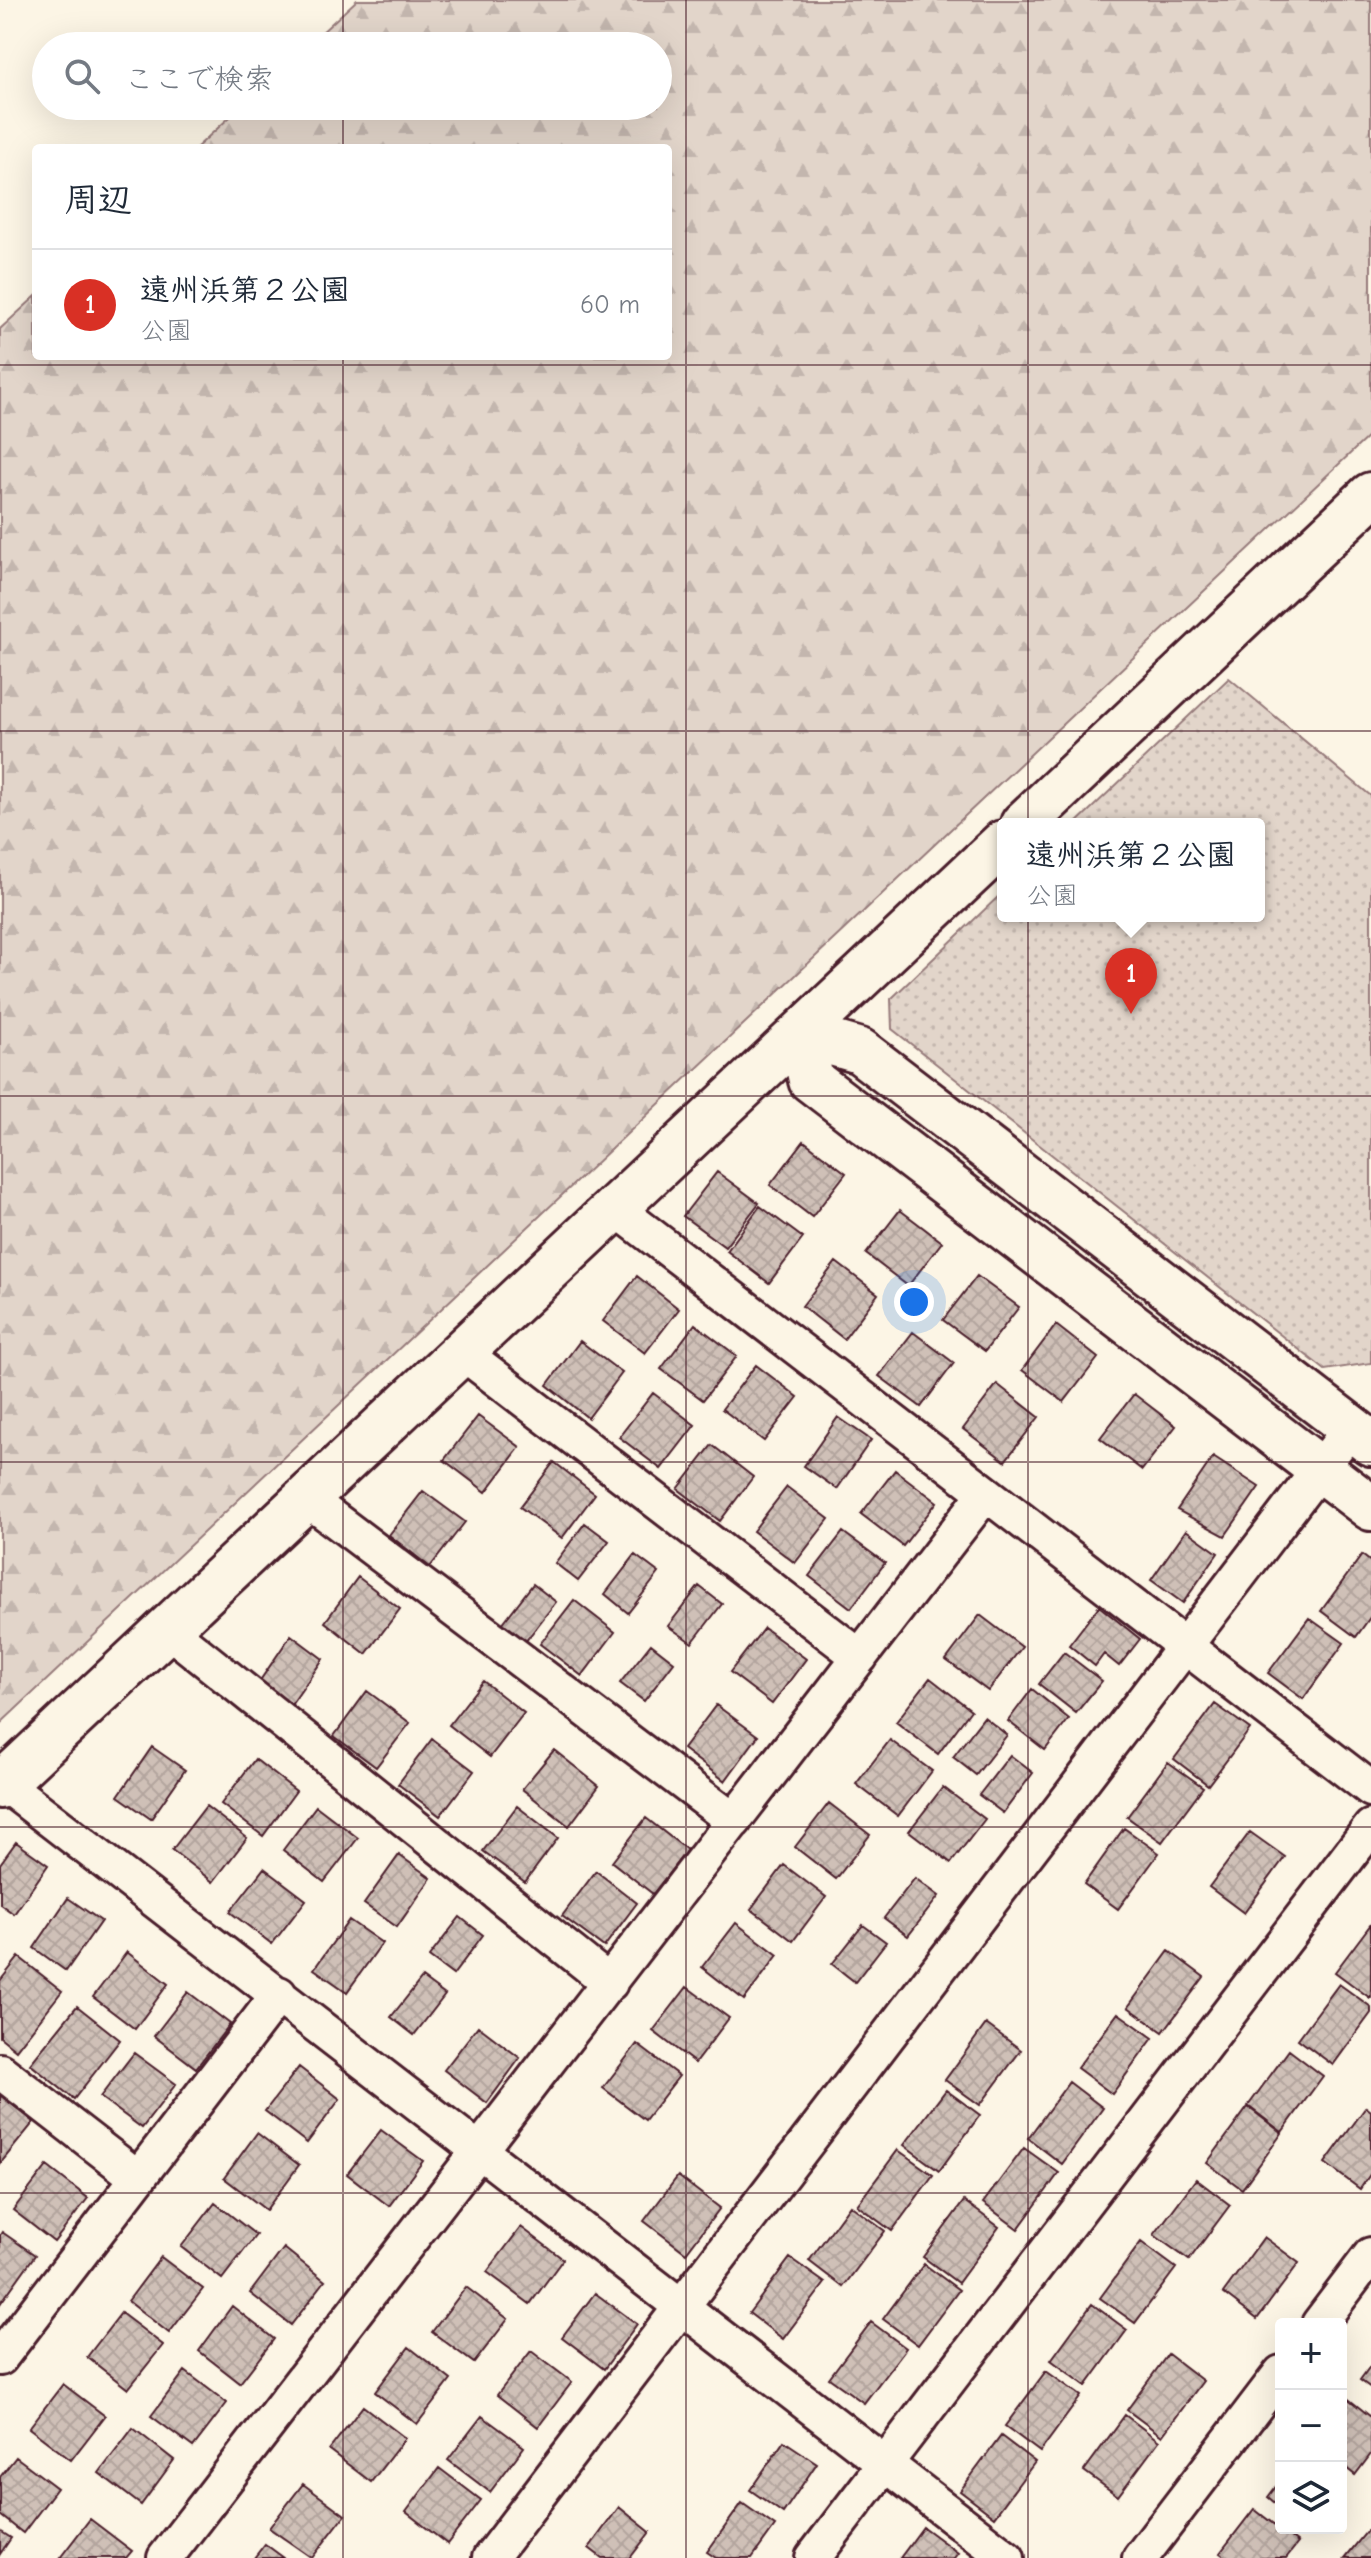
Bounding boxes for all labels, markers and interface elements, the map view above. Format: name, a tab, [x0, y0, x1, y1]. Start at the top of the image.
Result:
search box	[32, 32, 672, 120]
icon: search	[60, 54, 104, 98]
text: ここで検索	[124, 62, 274, 97]
text: 周辺	[64, 180, 132, 220]
text: 遠州浜第２公園	[140, 273, 350, 308]
text: 1	[85, 290, 95, 320]
text: 60 m	[580, 290, 640, 320]
text: 公園	[140, 316, 192, 346]
popup	[997, 818, 1265, 922]
text: 遠州浜第２公園	[1026, 838, 1236, 873]
text: 公園	[1026, 881, 1078, 911]
pin: 1	[1105, 948, 1157, 1014]
your location	[894, 1282, 934, 1322]
map controls	[1275, 2318, 1347, 2534]
button: +	[1275, 2318, 1347, 2390]
button: −	[1275, 2390, 1347, 2462]
button: layers	[1275, 2462, 1347, 2534]

